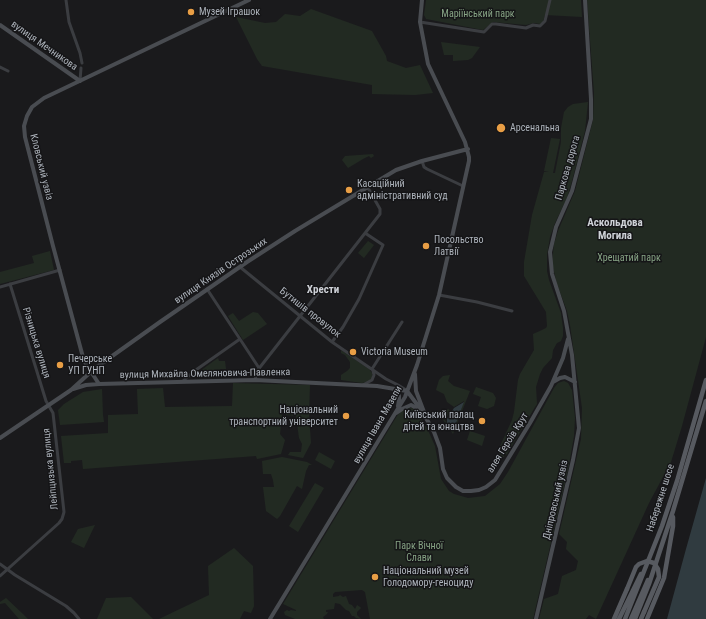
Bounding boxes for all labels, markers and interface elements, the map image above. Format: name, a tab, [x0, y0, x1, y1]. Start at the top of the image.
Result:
place label: Музей Іграшок	[199, 6, 260, 18]
marker: Музей Іграшок	[186, 7, 196, 17]
park label: Маріїнський парк	[441, 8, 515, 20]
street label: вулиця Мечникова	[8, 19, 80, 73]
marker: Арсенальна	[495, 122, 507, 134]
place label: Арсенальна	[510, 122, 560, 134]
street label: Кловський узвіз	[27, 133, 55, 201]
street label: Паркова дорога	[553, 134, 583, 202]
place label: Касаційний адміністративний суд	[357, 178, 448, 202]
marker: Касаційний адміністративний суд	[344, 185, 354, 195]
district label: Аскольдова Могила	[587, 216, 643, 242]
place label: Посольство Латвії	[434, 234, 484, 258]
street label: вулиця Князів Острозьких	[172, 235, 270, 307]
marker: Посольство Латвії	[421, 241, 431, 251]
park label: Хрещатий парк	[597, 252, 661, 264]
district label: Хрести	[307, 283, 339, 297]
street label: Бутишів провулок	[277, 285, 343, 341]
street label: Різницька вулиця	[19, 306, 53, 380]
place label: Victoria Museum	[361, 346, 428, 358]
marker: Victoria Museum	[348, 347, 358, 357]
place label: Печерське УП ГУНП	[68, 353, 112, 376]
marker: Печерське УП ГУНП	[55, 360, 65, 370]
street label: вулиця Михайла Омеляновича-Павленка	[120, 367, 290, 381]
street label: вулиця Івана Мазепи	[351, 384, 405, 466]
place label: Національний транспортний університет	[229, 404, 338, 428]
place label: Київський палац дітей та юнацтва	[403, 409, 474, 432]
marker: Національний транспортний університет	[341, 411, 351, 421]
street label: алея Героїв Крут	[485, 411, 531, 475]
marker: Київський палац дітей та юнацтва	[477, 416, 487, 426]
street label: Лейпцизька вулиця	[41, 428, 61, 510]
street label: Дніпровський узвіз	[541, 459, 571, 541]
street label: Набережне шосе	[644, 463, 678, 533]
park label: Парк Вічної Слави	[395, 540, 443, 564]
place label: Національний музей Голодомору-геноциду	[383, 565, 473, 588]
marker: Національний музей Голодомору-геноциду	[370, 572, 380, 582]

